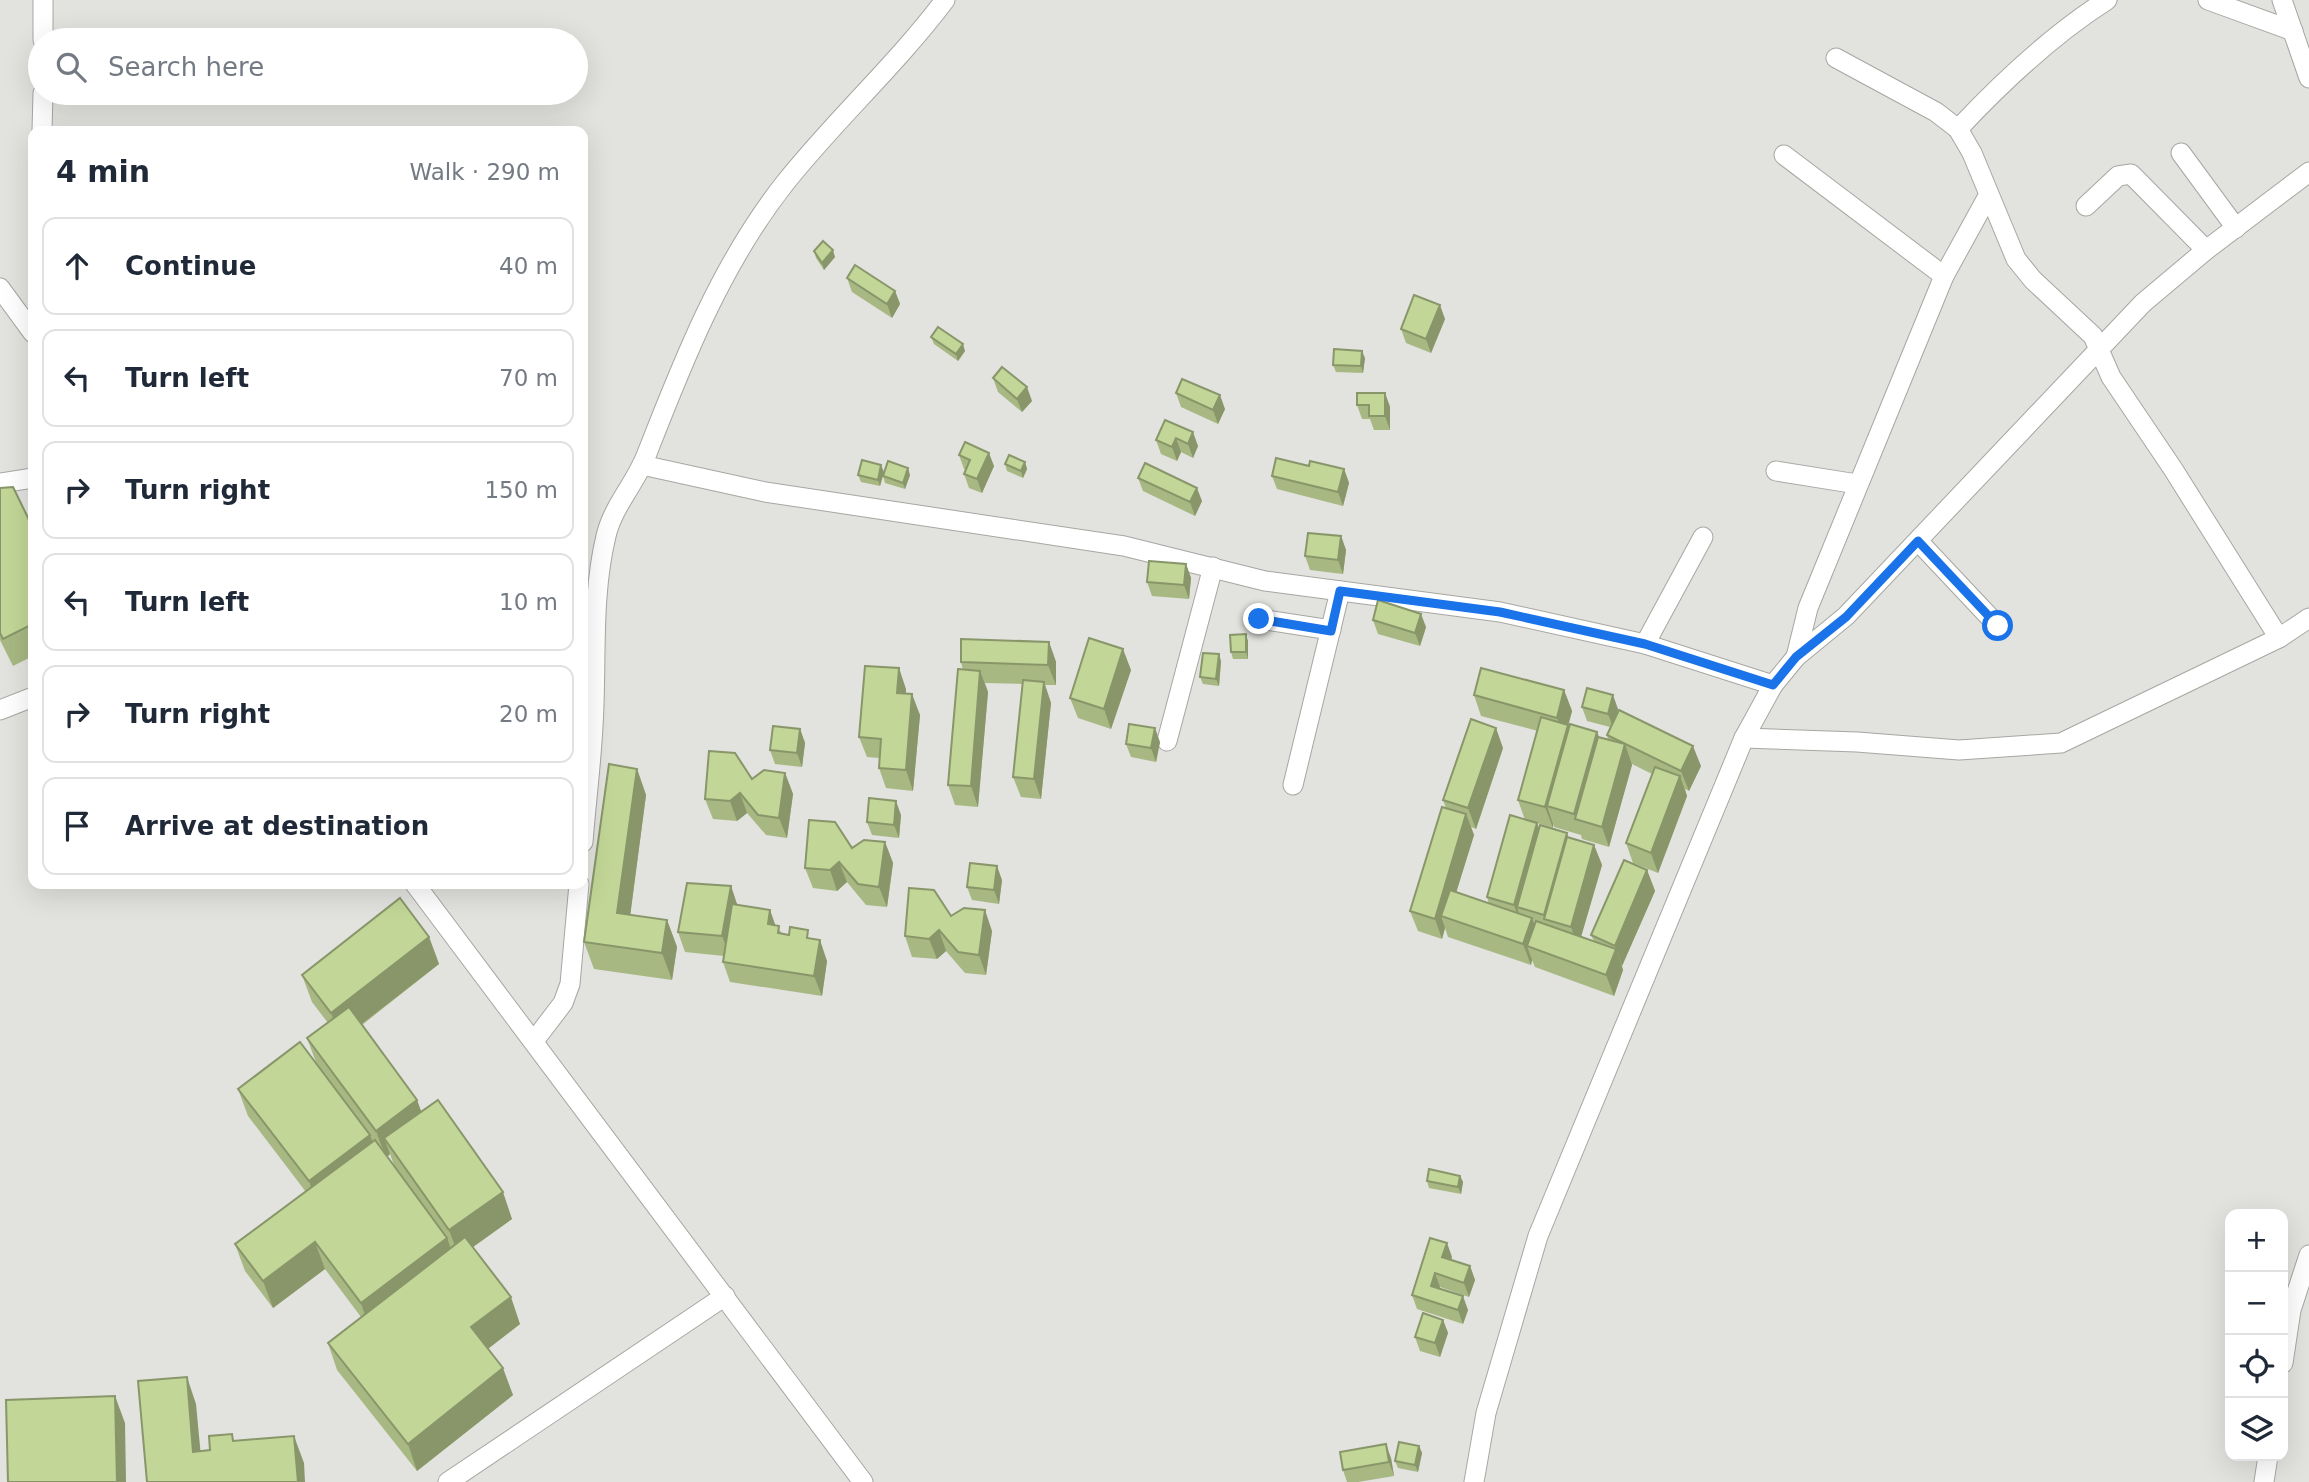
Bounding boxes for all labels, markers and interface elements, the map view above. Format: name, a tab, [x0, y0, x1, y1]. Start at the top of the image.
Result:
search box	[28, 28, 588, 105]
icon: search	[52, 48, 90, 86]
text: Search here	[108, 52, 264, 82]
text: 4 min	[56, 154, 150, 189]
text: Walk · 290 m	[409, 159, 560, 185]
icon: ahead	[58, 247, 96, 285]
text: Continue	[125, 251, 256, 281]
text: 40 m	[499, 253, 558, 279]
icon: left	[58, 359, 96, 397]
text: Turn left	[125, 363, 249, 393]
text: 70 m	[499, 365, 558, 391]
icon: right	[58, 471, 96, 509]
text: Turn right	[125, 475, 270, 505]
text: 150 m	[484, 477, 558, 503]
icon: left	[58, 583, 96, 621]
text: Turn left	[125, 587, 249, 617]
text: 10 m	[499, 589, 558, 615]
route end	[1243, 603, 1274, 634]
route start	[1982, 610, 2013, 641]
icon: right	[58, 695, 96, 733]
text: Turn right	[125, 699, 270, 729]
text: 20 m	[499, 701, 558, 727]
icon: arrive	[58, 807, 96, 845]
text: Arrive at destination	[125, 811, 429, 841]
map controls	[2225, 1209, 2288, 1461]
button: +	[2225, 1209, 2288, 1272]
button: −	[2225, 1272, 2288, 1335]
button: locate	[2225, 1335, 2288, 1398]
button: layers	[2225, 1398, 2288, 1461]

